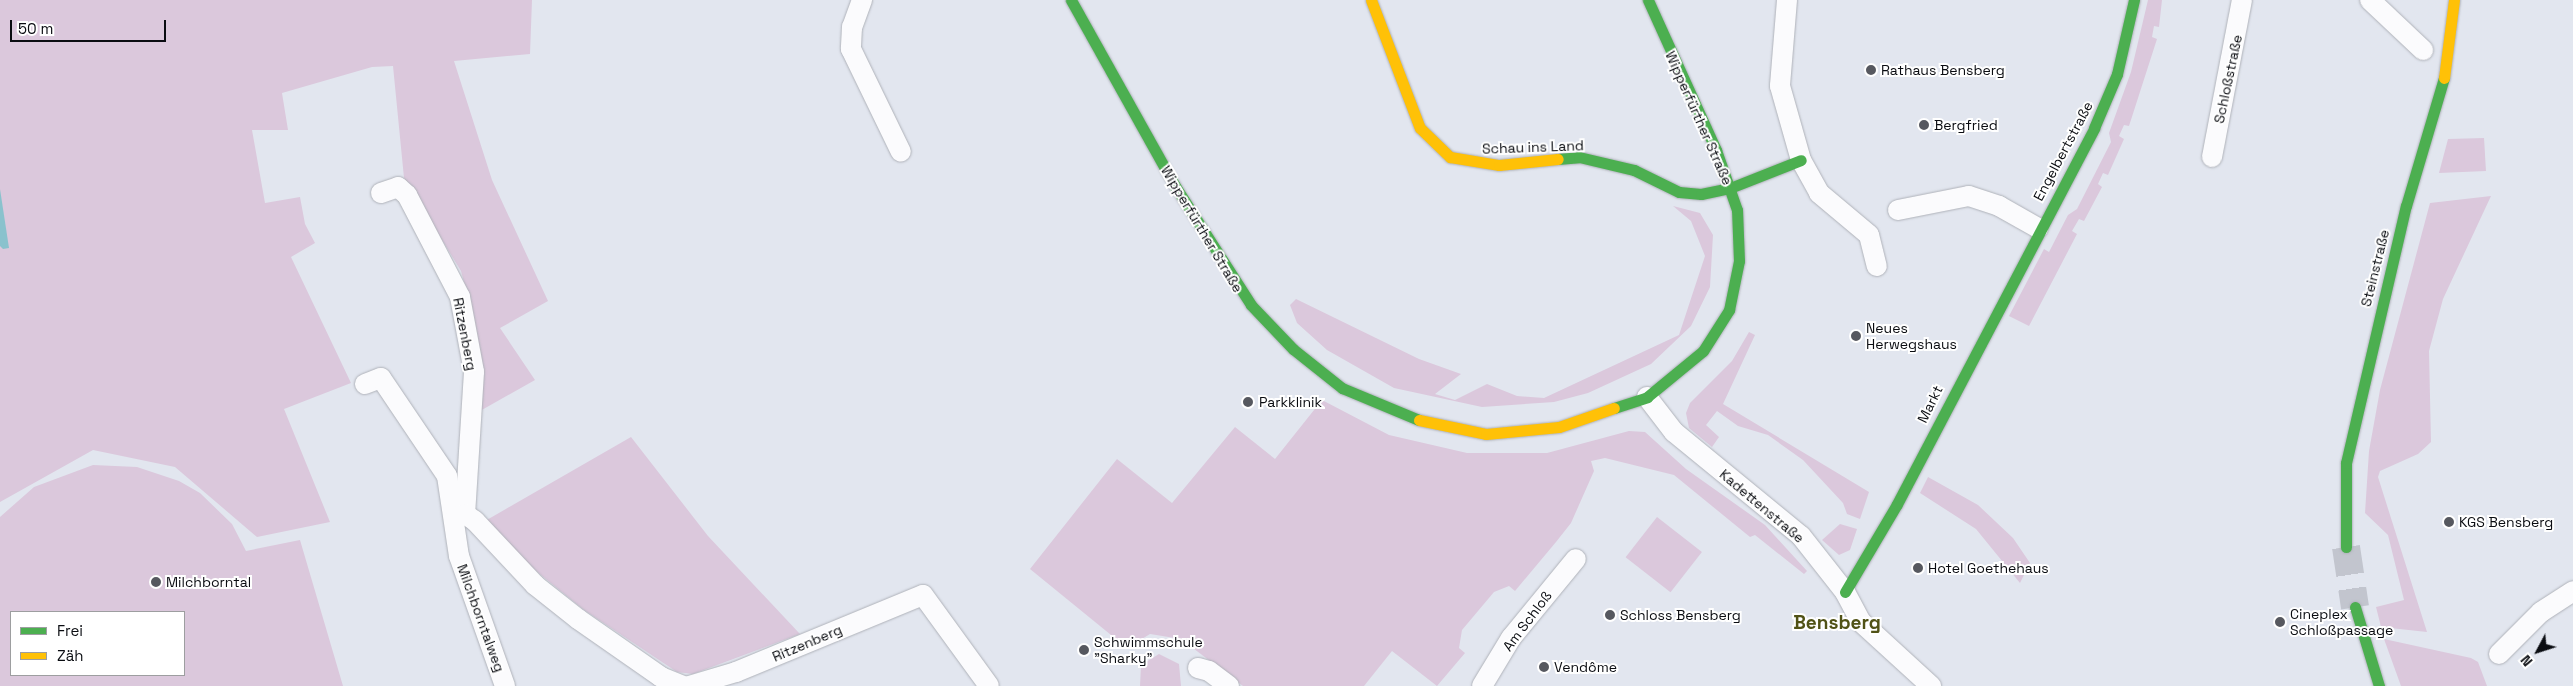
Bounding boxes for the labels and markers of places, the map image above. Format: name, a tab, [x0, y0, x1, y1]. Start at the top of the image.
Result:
place label: Rathaus Bensberg	[1881, 62, 2005, 78]
marker: Rathaus Bensberg	[1865, 64, 1877, 76]
place label: Bergfried	[1934, 117, 1998, 133]
marker: Bergfried	[1918, 119, 1930, 131]
place label: Neues Herwegshaus	[1866, 320, 1957, 352]
marker: Neues Herwegshaus	[1850, 330, 1862, 342]
place label: Parkklinik	[1259, 394, 1322, 410]
marker: Parkklinik	[1241, 395, 1255, 409]
place label: KGS Bensberg	[2459, 514, 2553, 530]
marker: KGS Bensberg	[2443, 516, 2455, 528]
place label: Hotel Goethehaus	[1928, 560, 2049, 576]
marker: Hotel Goethehaus	[1912, 562, 1924, 574]
place label: Milchborntal	[166, 574, 251, 590]
marker: Milchborntal	[150, 576, 162, 588]
place label: Cineplex Schloßpassage	[2290, 606, 2393, 638]
place label: Schloss Bensberg	[1620, 607, 1741, 623]
marker: Schloss Bensberg	[1604, 609, 1616, 621]
marker: Cineplex Schloßpassage	[2274, 616, 2286, 628]
place label: Schwimmschule "Sharky"	[1094, 634, 1203, 666]
marker: Schwimmschule "Sharky"	[1078, 644, 1090, 656]
place label: Vendôme	[1554, 659, 1617, 675]
marker: Vendôme	[1538, 661, 1550, 673]

